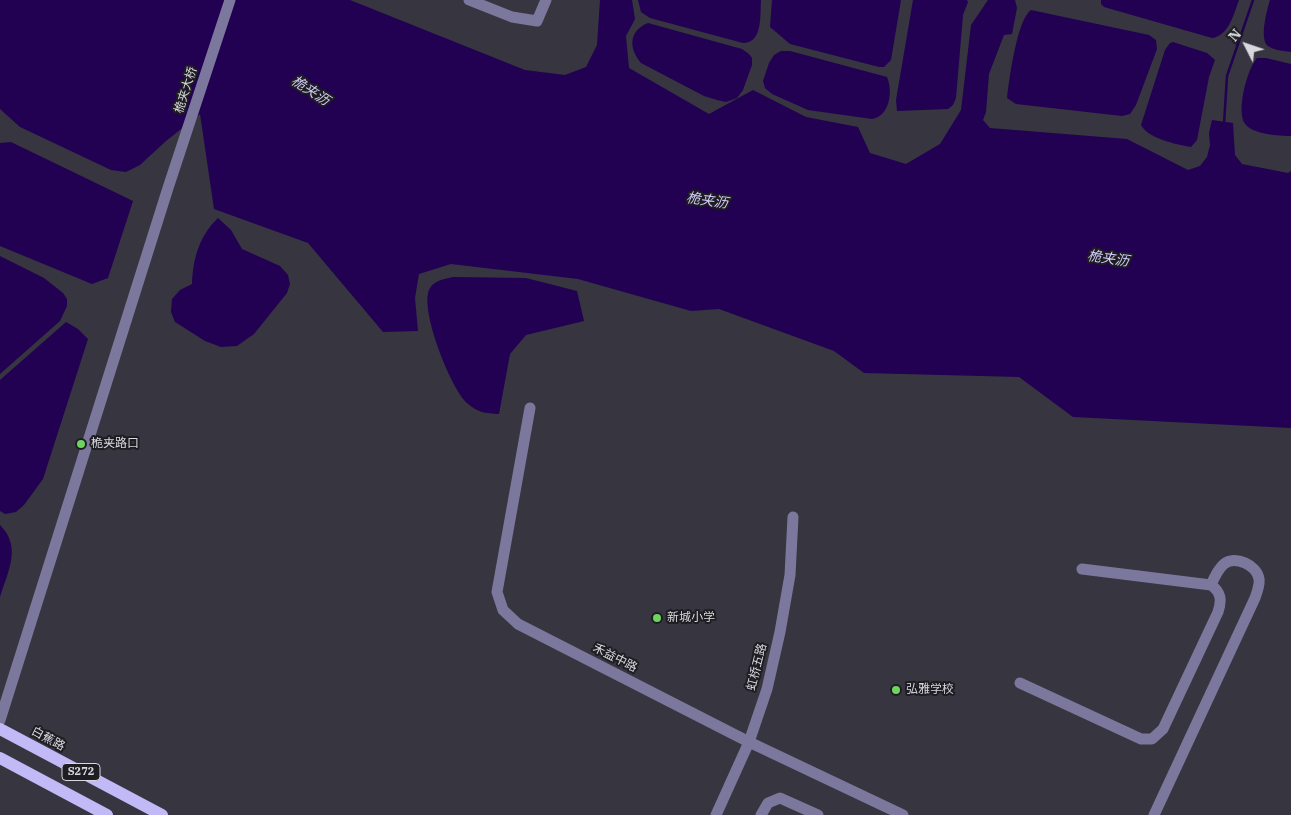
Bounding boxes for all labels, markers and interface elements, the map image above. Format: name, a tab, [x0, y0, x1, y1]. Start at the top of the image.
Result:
north arrow	[1221, 20, 1271, 70]
text: N	[1224, 25, 1245, 45]
street label: 桅夹大桥	[172, 65, 200, 115]
water label: 桅夹沥	[288, 73, 332, 109]
water label: 桅夹沥	[685, 190, 729, 212]
water label: 桅夹沥	[1086, 248, 1130, 270]
place label: 桅夹路口	[91, 437, 139, 451]
marker: 桅夹路口	[75, 438, 87, 450]
place label: 新城小学	[667, 611, 715, 625]
marker: 新城小学	[651, 612, 663, 624]
street label: 禾益中路	[590, 641, 640, 675]
street label: 虹桥五路	[744, 642, 770, 692]
place label: 弘雅学校	[906, 683, 954, 697]
marker: 弘雅学校	[890, 684, 902, 696]
street label: 白蕉路	[29, 724, 67, 754]
road number: S272	[62, 764, 100, 780]

